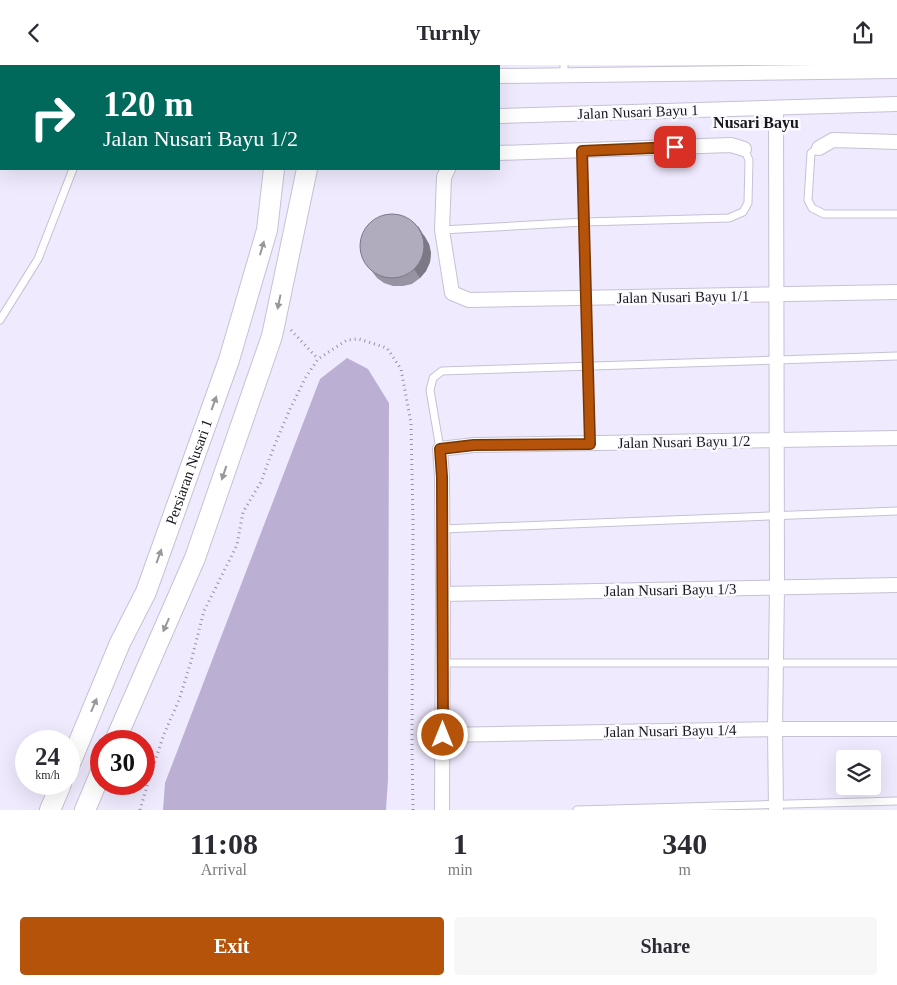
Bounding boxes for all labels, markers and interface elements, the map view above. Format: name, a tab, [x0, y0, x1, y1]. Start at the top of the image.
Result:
icon: back	[20, 19, 48, 47]
icon: share	[849, 19, 877, 47]
text: Turnly	[416, 20, 481, 45]
icon: right	[20, 85, 85, 150]
text: 120 m	[103, 85, 193, 124]
street label: Jalan Nusari Bayu 1	[577, 102, 699, 122]
district label: Nusari Bayu	[713, 114, 799, 132]
text: Jalan Nusari Bayu 1/2	[103, 126, 298, 151]
pin	[654, 126, 696, 168]
icon: arrive	[661, 133, 689, 161]
one-way arrow	[258, 240, 266, 255]
street label: Jalan Nusari Bayu 1/1	[616, 288, 750, 306]
one-way arrow	[275, 295, 283, 311]
one-way arrow	[210, 395, 218, 410]
street label: Persiaran Nusari 1	[163, 417, 215, 527]
street label: Jalan Nusari Bayu 1/2	[617, 433, 751, 451]
one-way arrow	[220, 466, 228, 481]
one-way arrow	[155, 548, 163, 563]
street label: Jalan Nusari Bayu 1/3	[603, 581, 737, 599]
one-way arrow	[161, 618, 169, 632]
one-way arrow	[91, 698, 99, 712]
position arrow	[416, 708, 468, 760]
street label: Jalan Nusari Bayu 1/4	[603, 722, 737, 740]
speed limit sign: 30	[90, 730, 155, 795]
text: 24	[35, 743, 60, 770]
map controls	[836, 750, 881, 795]
button: layers	[836, 750, 881, 795]
text: km/h	[35, 768, 60, 782]
text: 11:08	[190, 827, 258, 860]
text: 1	[453, 827, 468, 860]
text: 340	[662, 827, 707, 860]
text: Arrival	[201, 861, 247, 878]
text: min	[448, 861, 473, 878]
text: m	[679, 861, 691, 878]
button: Exit	[20, 917, 444, 975]
button: Share	[454, 917, 877, 975]

